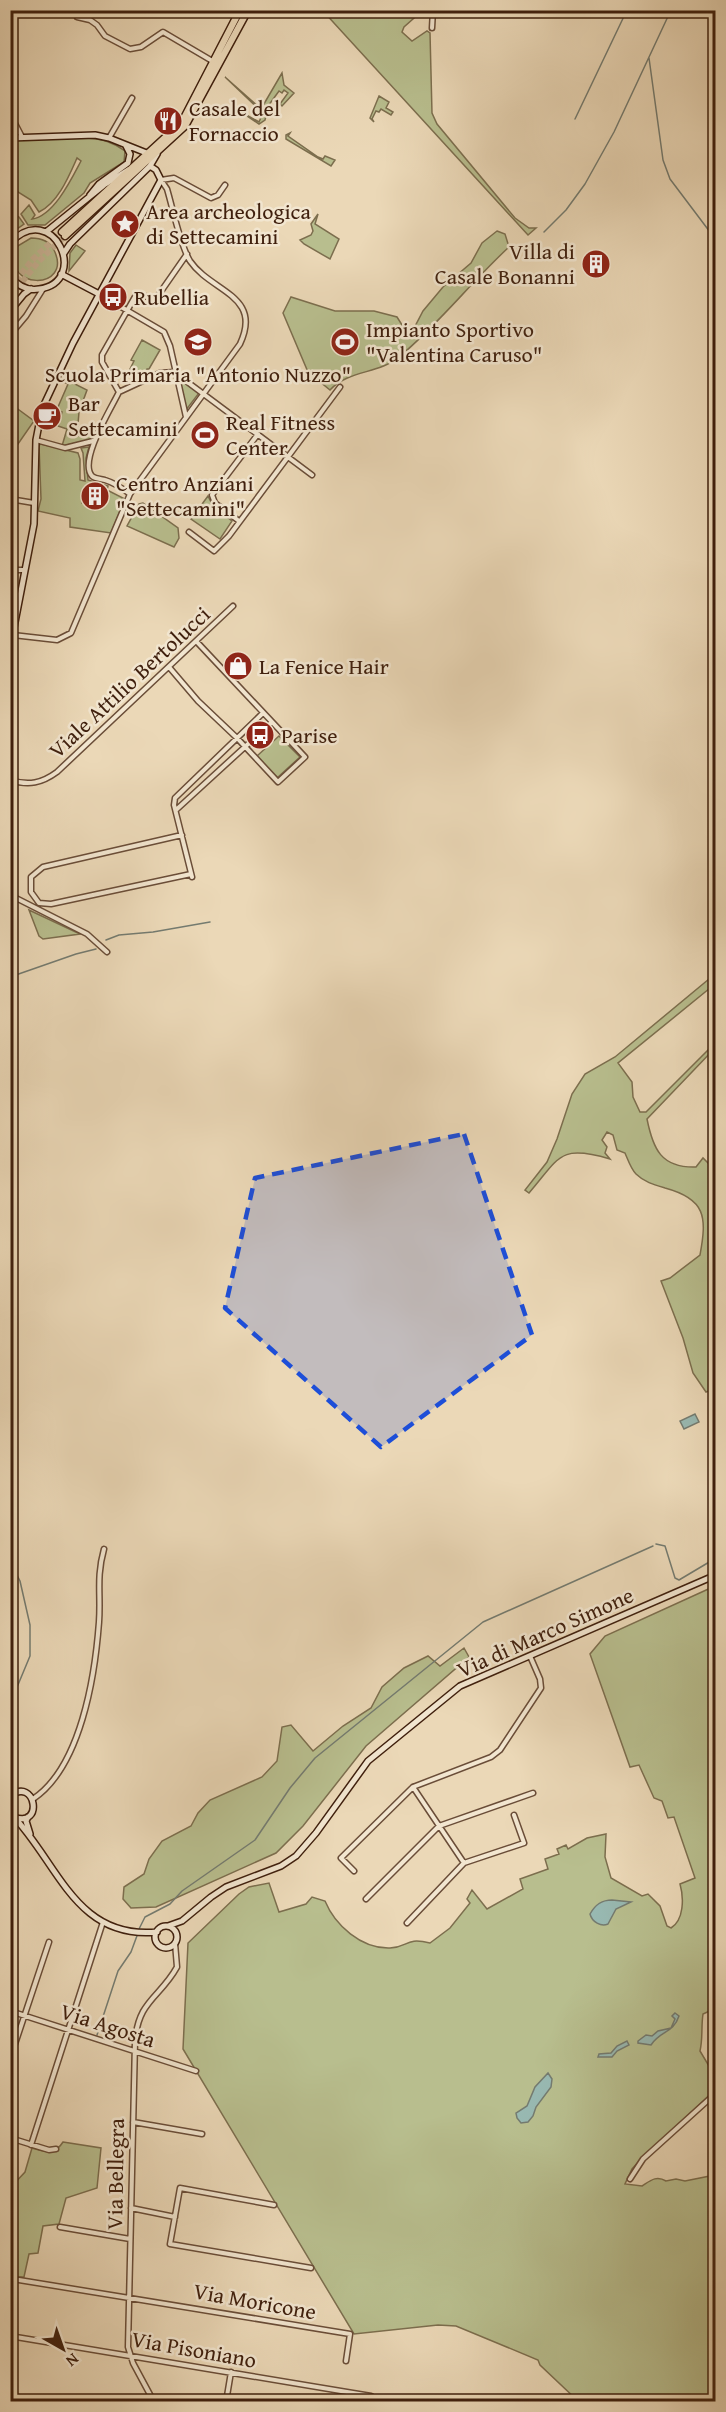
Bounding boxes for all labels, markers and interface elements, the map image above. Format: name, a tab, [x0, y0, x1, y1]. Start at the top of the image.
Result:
place label: Casale del Fornaccio	[189, 92, 280, 149]
restaurant icon: Casale del Fornaccio	[152, 105, 184, 137]
place label: Area archeologica di Settecamini	[146, 195, 311, 252]
place icon: Area archeologica di Settecamini	[109, 208, 141, 240]
place label: Villa di Casale Bonanni	[435, 235, 575, 292]
building icon: Villa di Casale Bonanni	[580, 248, 612, 280]
bus stop icon: Rubellia	[97, 281, 129, 313]
place label: Rubellia	[134, 281, 210, 313]
place label: Impianto Sportivo "Valentina Caruso"	[366, 313, 543, 370]
school or university icon: Scuola Primaria "Antonio Nuzzo"	[182, 326, 214, 358]
sports icon: Impianto Sportivo "Valentina Caruso"	[329, 326, 361, 358]
place label: Scuola Primaria "Antonio Nuzzo"	[45, 358, 351, 390]
place label: Bar Settecamini	[68, 387, 178, 444]
cafe icon: Bar Settecamini	[31, 400, 63, 432]
place label: Real Fitness Center	[226, 406, 335, 463]
sports icon: Real Fitness Center	[189, 419, 221, 451]
place label: Centro Anziani "Settecamini"	[116, 467, 254, 524]
building icon: Centro Anziani "Settecamini"	[79, 480, 111, 512]
street label: Viale Attilio Bertolucci	[41, 599, 217, 765]
shop icon: La Fenice Hair	[222, 650, 254, 682]
place label: La Fenice Hair	[259, 650, 389, 682]
bus stop icon: Parise	[244, 719, 276, 751]
place label: Parise	[281, 719, 338, 751]
street label: Via di Marco Simone	[452, 1579, 638, 1685]
street label: Via Agosta	[56, 1995, 160, 2056]
street label: Via Bellegra	[98, 2117, 132, 2230]
street label: Via Moricone	[191, 2274, 319, 2328]
north arrow	[33, 2319, 93, 2379]
street label: Via Pisoniano	[129, 2322, 259, 2376]
text: N	[61, 2348, 84, 2373]

